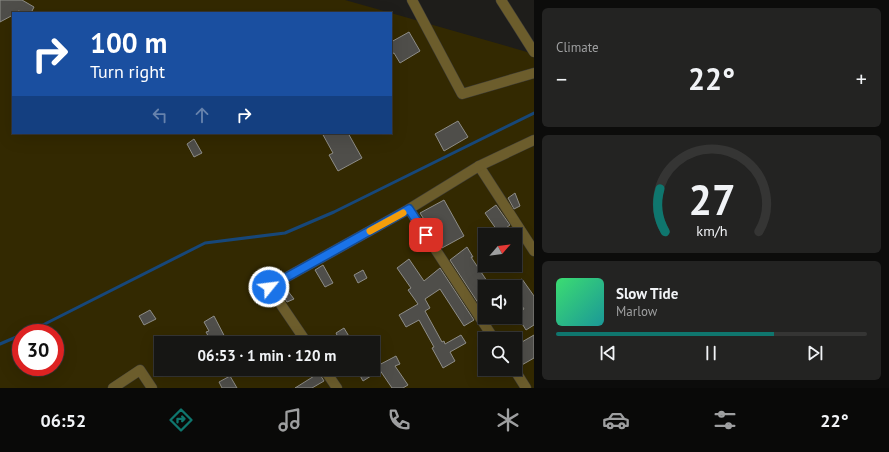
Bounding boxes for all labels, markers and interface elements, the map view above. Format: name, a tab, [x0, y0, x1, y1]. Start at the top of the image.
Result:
text: 100 m	[90, 24, 167, 61]
icon: right	[24, 28, 76, 80]
text: Climate	[556, 39, 599, 56]
text: 22°	[688, 59, 735, 98]
text: Turn right	[90, 60, 165, 83]
text: −	[556, 65, 567, 93]
text: +	[856, 65, 867, 93]
icon: left	[149, 104, 171, 126]
icon: ahead	[191, 104, 213, 126]
icon: right	[233, 104, 255, 126]
text: 27	[688, 173, 735, 226]
pin	[409, 218, 443, 252]
text: km/h	[696, 221, 727, 240]
icon: arrive	[415, 224, 437, 246]
north arrow	[478, 228, 522, 272]
map controls	[478, 228, 522, 376]
position arrow	[248, 266, 290, 308]
button: sound	[478, 280, 522, 324]
text: Slow Tide	[616, 284, 678, 303]
text: Marlow	[616, 303, 657, 320]
speed limit sign: 30	[12, 324, 64, 376]
button: search	[478, 332, 522, 376]
icon: previous	[597, 342, 619, 364]
icon: pause	[700, 342, 722, 364]
icon: next	[804, 342, 826, 364]
text: 06:53 · 1 min · 120 m	[198, 346, 336, 365]
icon: directions	[167, 406, 195, 434]
icon: music	[276, 406, 304, 434]
icon: phone	[385, 406, 413, 434]
icon: climate	[494, 406, 522, 434]
icon: car	[602, 406, 630, 434]
icon: filters	[711, 406, 739, 434]
text: 06:52	[40, 409, 86, 432]
text: 22°	[820, 409, 849, 432]

